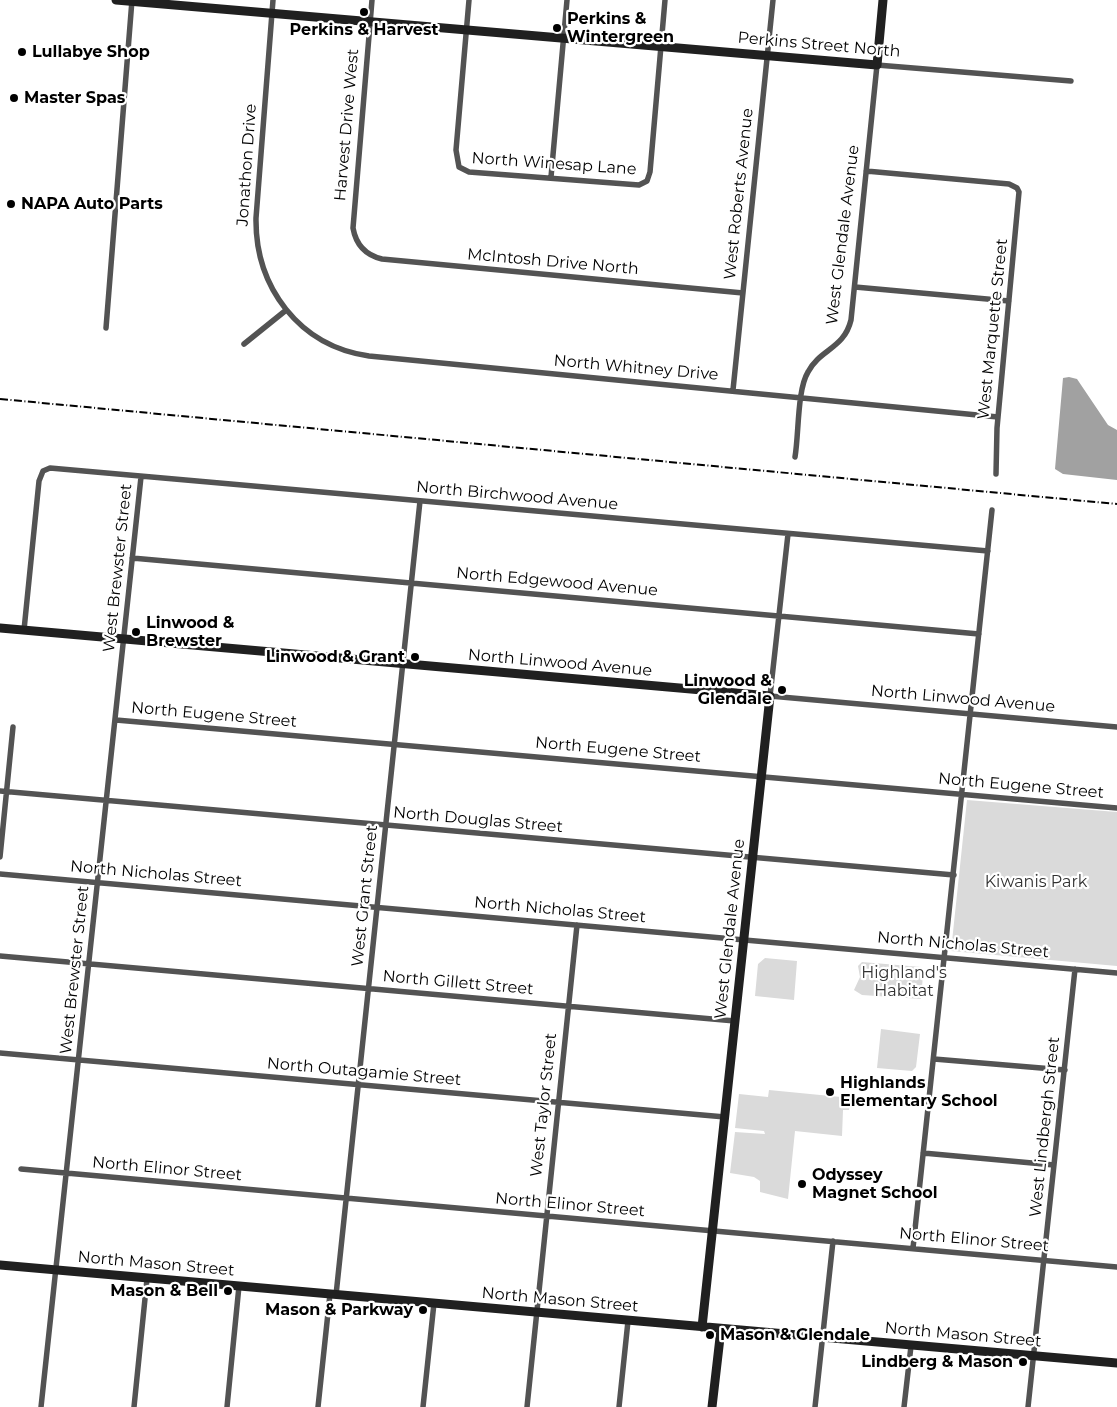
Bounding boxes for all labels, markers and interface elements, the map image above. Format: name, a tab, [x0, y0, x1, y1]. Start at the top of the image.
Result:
marker: Perkins & Harvest	[358, 6, 370, 18]
place label: Perkins & Wintergreen	[567, 9, 674, 47]
place label: Perkins & Harvest	[290, 20, 438, 40]
marker: Perkins & Wintergreen	[551, 22, 563, 34]
street label: Perkins Street North	[737, 28, 901, 62]
place label: Lullabye Shop	[32, 42, 150, 62]
marker: Lullabye Shop	[16, 46, 28, 58]
street label: Harvest Drive West	[331, 48, 363, 202]
place label: Master Spas	[24, 88, 125, 108]
marker: Master Spas	[8, 92, 20, 104]
street label: Jonathon Drive	[233, 103, 261, 227]
street label: West Roberts Avenue	[720, 107, 758, 281]
street label: West Glendale Avenue	[822, 144, 864, 326]
street label: North Winesap Lane	[471, 149, 637, 179]
place label: NAPA Auto Parts	[21, 194, 163, 214]
marker: NAPA Auto Parts	[5, 198, 17, 210]
street label: West Marquette Street	[974, 238, 1012, 420]
street label: McIntosh Drive North	[466, 245, 640, 279]
street label: North Whitney Drive	[553, 351, 719, 385]
street label: North Birchwood Avenue	[415, 478, 619, 514]
street label: West Brewster Street	[100, 483, 136, 653]
street label: North Edgewood Avenue	[455, 564, 659, 600]
place label: Linwood & Brewster	[146, 613, 234, 651]
marker: Linwood & Brewster	[130, 626, 142, 638]
street label: North Linwood Avenue	[467, 645, 653, 681]
place label: Linwood & Grant	[266, 647, 405, 667]
marker: Linwood & Grant	[409, 651, 421, 663]
place label: Linwood & Glendale	[684, 671, 772, 709]
street label: North Linwood Avenue	[870, 681, 1056, 717]
marker: Linwood & Glendale	[776, 684, 788, 696]
street label: North Eugene Street	[130, 698, 298, 732]
street label: North Eugene Street	[534, 733, 702, 767]
street label: North Eugene Street	[937, 769, 1105, 803]
street label: North Douglas Street	[392, 803, 564, 837]
street label: West Grant Street	[348, 824, 382, 968]
street label: West Glendale Avenue	[711, 838, 749, 1020]
street label: North Nicholas Street	[69, 857, 243, 891]
park label: Kiwanis Park	[985, 872, 1087, 892]
street label: West Brewster Street	[57, 885, 93, 1055]
street label: North Nicholas Street	[473, 893, 647, 927]
street label: North Nicholas Street	[876, 928, 1050, 962]
park label: Highland's Habitat	[861, 963, 947, 1001]
street label: North Gillett Street	[382, 967, 534, 999]
street label: West Taylor Street	[527, 1032, 561, 1178]
street label: West Lindbergh Street	[1026, 1036, 1064, 1218]
street label: North Outagamie Street	[266, 1054, 462, 1090]
place label: Highlands Elementary School	[840, 1073, 998, 1111]
marker: Highlands Elementary School	[824, 1086, 836, 1098]
street label: North Elinor Street	[91, 1153, 243, 1185]
place label: Odyssey Magnet School	[812, 1165, 938, 1203]
marker: Odyssey Magnet School	[796, 1178, 808, 1190]
street label: North Elinor Street	[494, 1189, 646, 1221]
street label: North Elinor Street	[898, 1224, 1050, 1256]
street label: North Mason Street	[77, 1248, 235, 1280]
place label: Mason & Bell	[110, 1281, 218, 1301]
street label: North Mason Street	[481, 1284, 639, 1316]
marker: Mason & Bell	[222, 1285, 234, 1297]
place label: Mason & Parkway	[265, 1300, 413, 1320]
marker: Mason & Parkway	[417, 1304, 429, 1316]
street label: North Mason Street	[884, 1319, 1042, 1351]
place label: Mason & Glendale	[720, 1325, 870, 1345]
marker: Mason & Glendale	[704, 1329, 716, 1341]
place label: Lindberg & Mason	[861, 1352, 1013, 1372]
marker: Lindberg & Mason	[1017, 1356, 1029, 1368]

